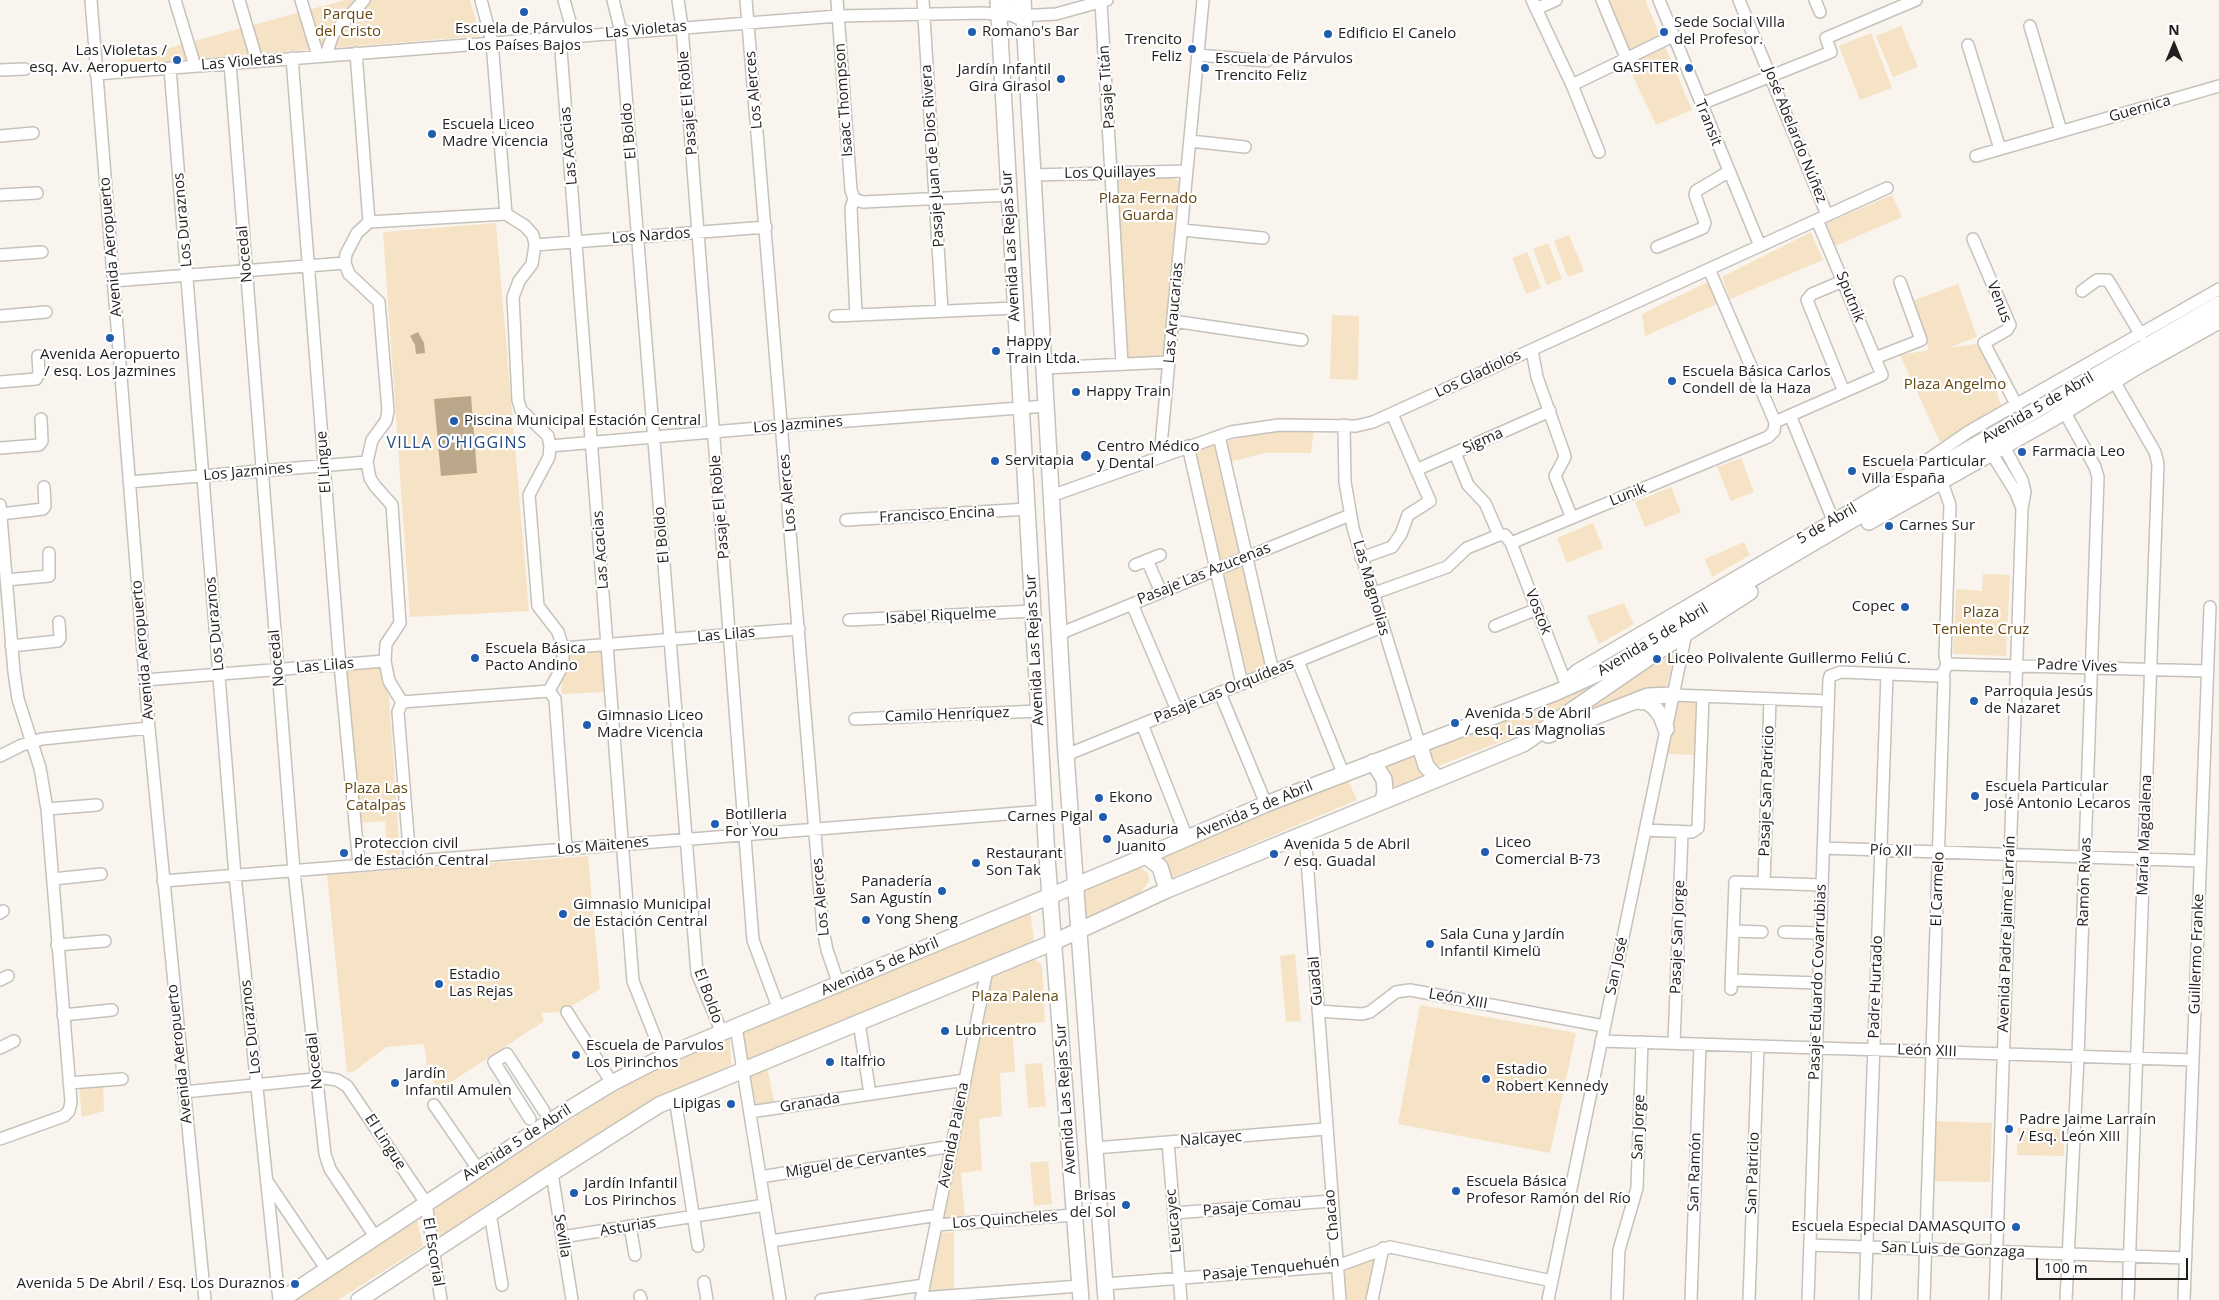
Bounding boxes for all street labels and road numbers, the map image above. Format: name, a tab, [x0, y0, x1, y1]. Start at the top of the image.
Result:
street label: Las Violetas	[604, 17, 688, 43]
street label: Isaac Thompson	[831, 43, 857, 157]
street label: Pasaje Titán	[1095, 45, 1119, 129]
street label: Las Violetas	[200, 49, 284, 75]
street label: Pasaje El Roble	[674, 50, 702, 156]
street label: Los Alerces	[742, 50, 766, 130]
street label: Pasaje Juan de Dios Rivera	[918, 64, 948, 248]
street label: José Abelardo Núñez	[1759, 64, 1831, 206]
street label: Guernica	[2107, 92, 2173, 126]
street label: Transit	[1691, 97, 1725, 149]
street label: El Boldo	[618, 102, 640, 160]
street label: Las Acacias	[557, 106, 581, 186]
street label: Los Quillayes	[1064, 163, 1156, 183]
street label: Avenida Las Rejas Sur	[998, 170, 1024, 322]
street label: Los Duraznos	[170, 172, 196, 268]
street label: Avenida Aeropuerto	[96, 176, 126, 318]
street label: Los Nardos	[611, 224, 691, 248]
street label: Nocedal	[234, 225, 256, 283]
street label: Las Araucarias	[1161, 262, 1187, 364]
street label: Sputnik	[1832, 269, 1868, 325]
street label: Venus	[1983, 279, 2015, 325]
street label: Los Gladiolos	[1432, 346, 1524, 402]
street label: Avenida 5 de Abril	[1979, 369, 2097, 447]
street label: Los Jazmines	[753, 413, 843, 437]
street label: Sigma	[1460, 424, 1506, 458]
street label: El Lingue	[313, 430, 335, 494]
street label: Los Alerces	[776, 453, 800, 533]
street label: Pasaje El Roble	[706, 454, 734, 560]
street label: Los Jazmines	[203, 459, 293, 485]
street label: Lunik	[1607, 480, 1649, 510]
street label: 5 de Abril	[1794, 500, 1860, 548]
street label: Francisco Encina	[879, 503, 995, 527]
street label: El Boldo	[651, 506, 673, 564]
street label: Las Acacias	[589, 510, 613, 590]
street label: Las Magnolias	[1349, 538, 1393, 638]
street label: Pasaje Las Azucenas	[1135, 539, 1273, 609]
street label: Avenida Las Rejas Sur	[1022, 574, 1048, 726]
street label: Los Duraznos	[202, 576, 228, 672]
street label: Avenida Aeropuerto	[128, 579, 158, 721]
street label: Vostok	[1521, 587, 1555, 637]
street label: Avenida 5 de Abril	[1594, 600, 1712, 680]
street label: Isabel Riquelme	[885, 604, 997, 628]
street label: Las Lilas	[696, 624, 756, 646]
street label: Nocedal	[266, 629, 288, 687]
street label: Las Lilas	[295, 655, 355, 677]
street label: Pasaje Las Orquídeas	[1151, 655, 1297, 727]
street label: Padre Vives	[2036, 656, 2118, 676]
street label: Camilo Henríquez	[884, 704, 1010, 726]
street label: Pasaje San Patricio	[1756, 725, 1778, 857]
street label: María Magdalena	[2134, 774, 2156, 896]
street label: Avenida 5 de Abril	[1192, 777, 1316, 843]
street label: Los Maitenes	[556, 833, 650, 859]
street label: Avenida Padre Jaime Larraín	[1995, 835, 2019, 1033]
street label: Ramón Rivas	[2074, 837, 2096, 927]
street label: Pío XII	[1869, 841, 1913, 861]
street label: El Carmelo	[1928, 851, 1948, 927]
street label: Los Alerces	[809, 857, 833, 937]
street label: Pasaje San Jorge	[1667, 880, 1689, 994]
street label: Pasaje Eduardo Covarrubias	[1806, 884, 1830, 1080]
street label: Guillermo Franke	[2186, 893, 2208, 1015]
street label: Avenida 5 de Abril	[818, 934, 942, 1000]
street label: Padre Hurtado	[1865, 935, 1887, 1039]
street label: San José	[1602, 936, 1632, 996]
street label: Guadal	[1305, 956, 1327, 1006]
street label: El Boldo	[690, 966, 726, 1026]
street label: Los Duraznos	[237, 979, 265, 1075]
street label: Avenida Aeropuerto	[164, 983, 196, 1125]
street label: León XIII	[1427, 985, 1489, 1013]
street label: Avenida Las Rejas Sur	[1052, 1023, 1080, 1175]
street label: Nocedal	[303, 1032, 327, 1090]
street label: León XIII	[1897, 1041, 1957, 1061]
street label: Avenida Palena	[935, 1081, 973, 1189]
street label: Granada	[779, 1089, 841, 1117]
street label: San Jorge	[1629, 1094, 1649, 1160]
street label: Avenida 5 de Abril	[459, 1101, 575, 1185]
street label: El Lingue	[360, 1111, 410, 1173]
street label: Nalcayec	[1179, 1128, 1243, 1150]
street label: San Ramón	[1685, 1132, 1705, 1212]
street label: San Patricio	[1743, 1132, 1763, 1214]
street label: Miguel de Cervantes	[784, 1142, 928, 1182]
street label: Leucayec	[1162, 1188, 1186, 1254]
street label: Chacao	[1321, 1189, 1343, 1241]
street label: Pasaje Comau	[1202, 1194, 1302, 1220]
street label: Los Quincheles	[952, 1207, 1058, 1233]
street label: Sevilla	[550, 1213, 574, 1259]
street label: Asturias	[599, 1214, 657, 1240]
street label: El Escorial	[419, 1216, 447, 1288]
street label: San Luis de Gonzaga	[1881, 1238, 2025, 1262]
street label: Pasaje Tenquehuén	[1202, 1253, 1340, 1285]

